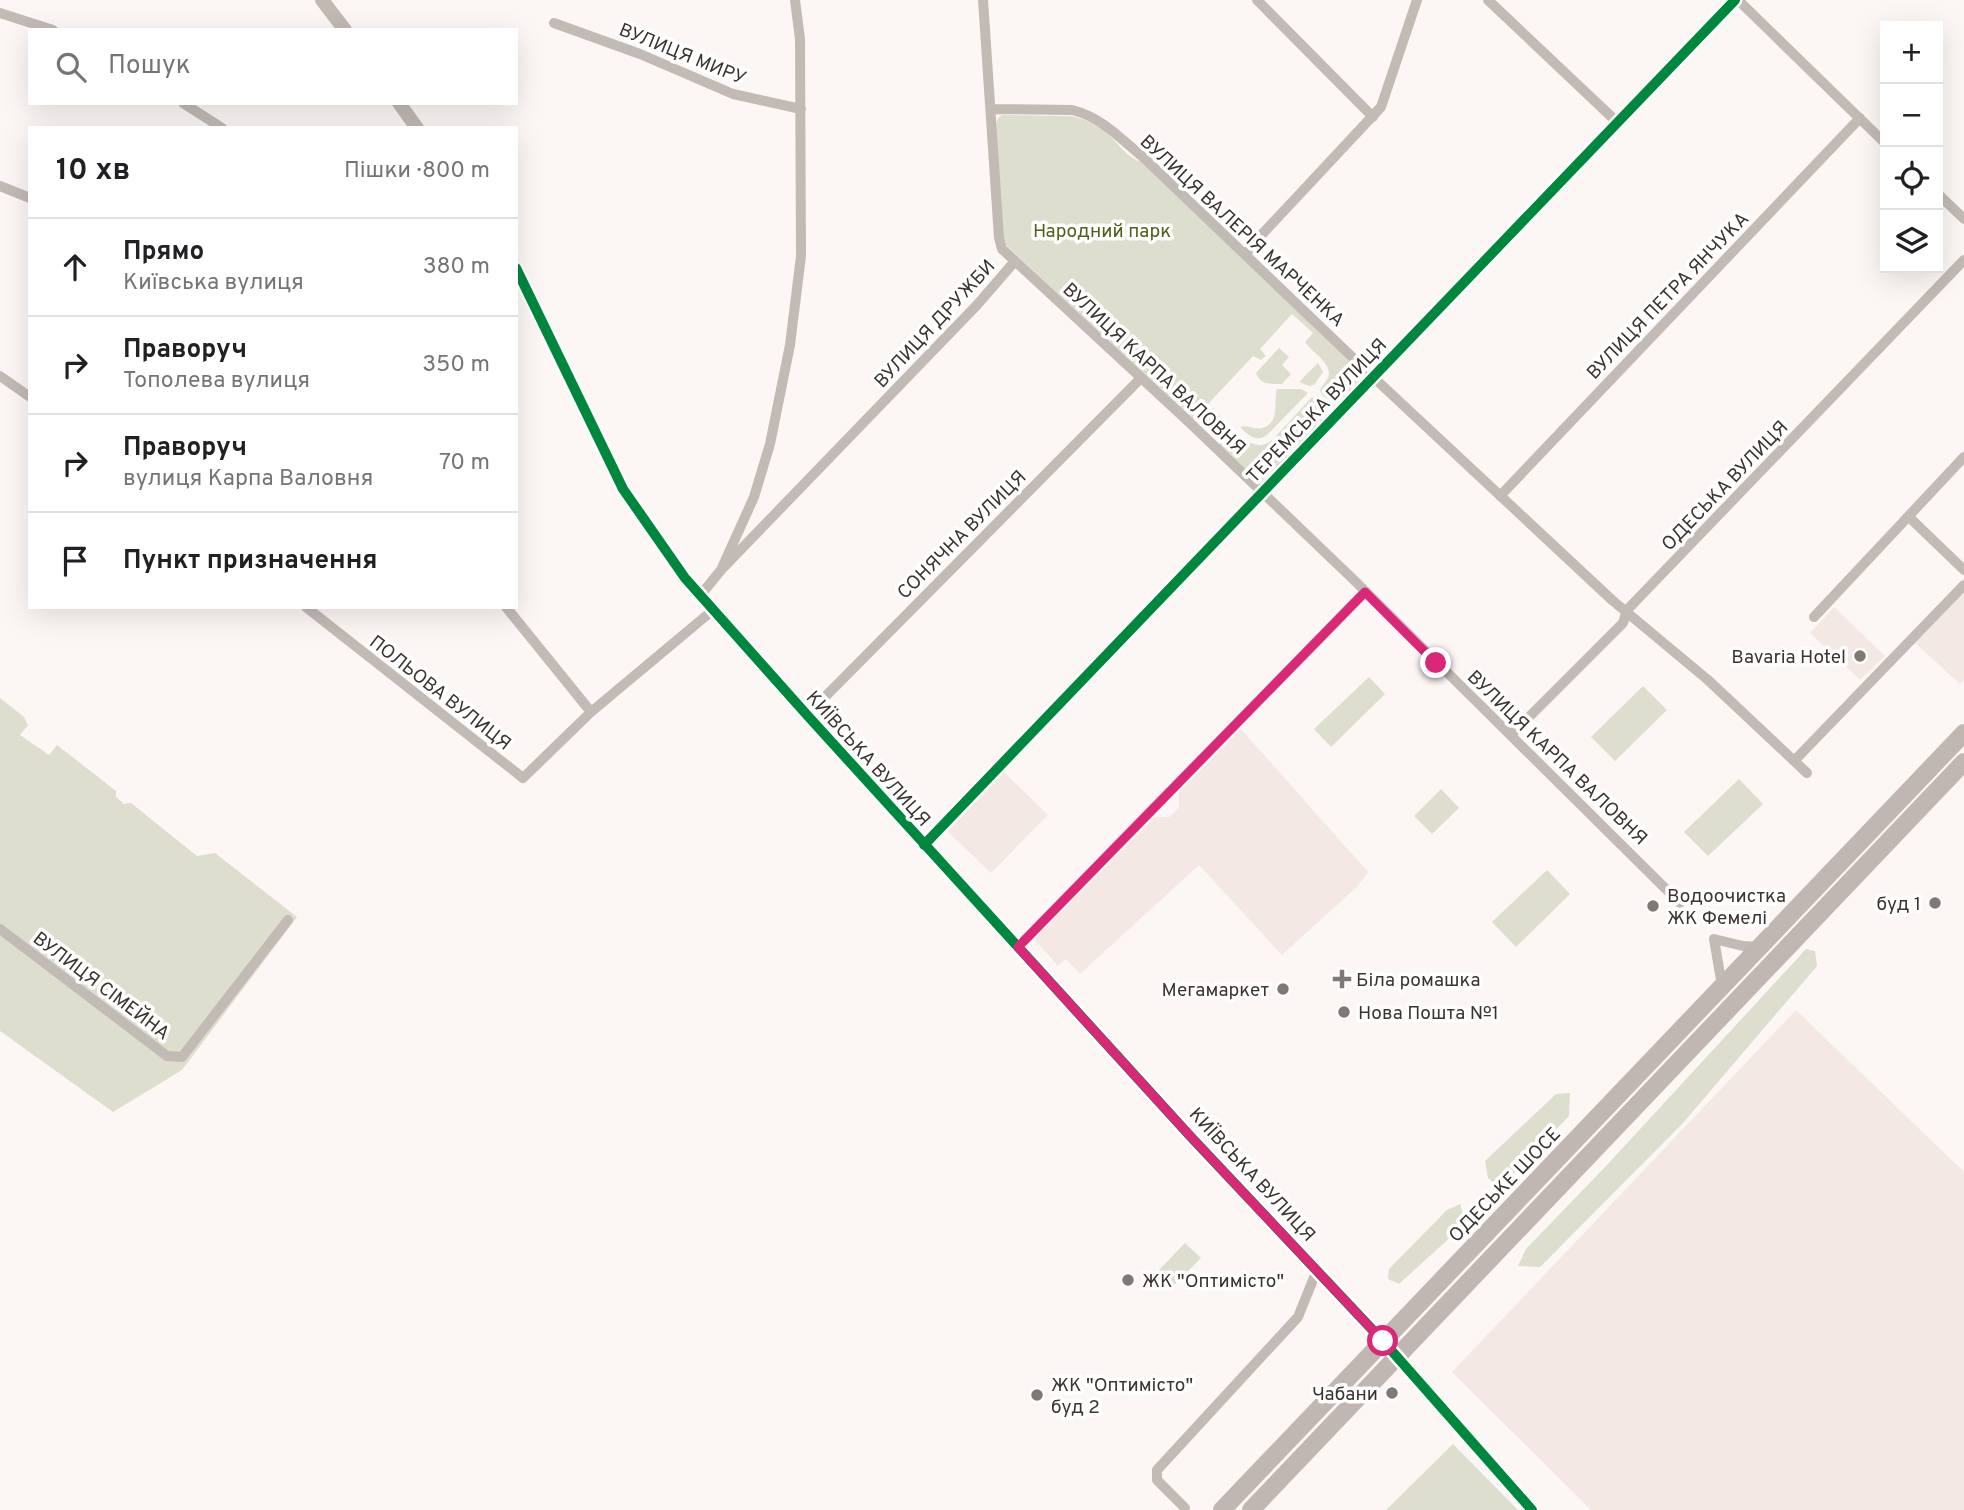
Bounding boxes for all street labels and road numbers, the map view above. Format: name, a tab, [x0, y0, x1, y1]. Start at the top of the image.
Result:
street label: ВУЛИЦЯ МИРУ	[615, 18, 749, 91]
street label: ВУЛИЦЯ ВАЛЕРІЯ МАРЧЕНКА	[1134, 130, 1349, 333]
street label: ВУЛИЦЯ ПЕТРА ЯНЧУКА	[1582, 208, 1755, 385]
street label: ВУЛИЦЯ ДРУЖБИ	[870, 255, 1001, 394]
street label: ВУЛИЦЯ КАРПА ВАЛОВНЯ	[1057, 278, 1250, 461]
street label: ТЕРЕМСЬКА ВУЛИЦЯ	[1242, 334, 1393, 489]
street label: ОДЕСЬКА ВУЛИЦЯ	[1657, 416, 1794, 557]
street label: СОНЯЧНА ВУЛИЦЯ	[893, 466, 1032, 605]
street label: ПОЛЬОВА ВУЛИЦЯ	[364, 631, 516, 756]
street label: ВУЛИЦЯ КАРПА ВАЛОВНЯ	[1461, 666, 1652, 851]
street label: КИЇВСЬКА ВУЛИЦЯ	[800, 686, 936, 832]
street label: ВУЛИЦЯ СІМЕЙНА	[27, 926, 175, 1046]
street label: КИЇВСЬКА ВУЛИЦЯ	[1183, 1103, 1321, 1248]
street label: ОДЕСЬКЕ ШОСЕ	[1444, 1123, 1567, 1248]

